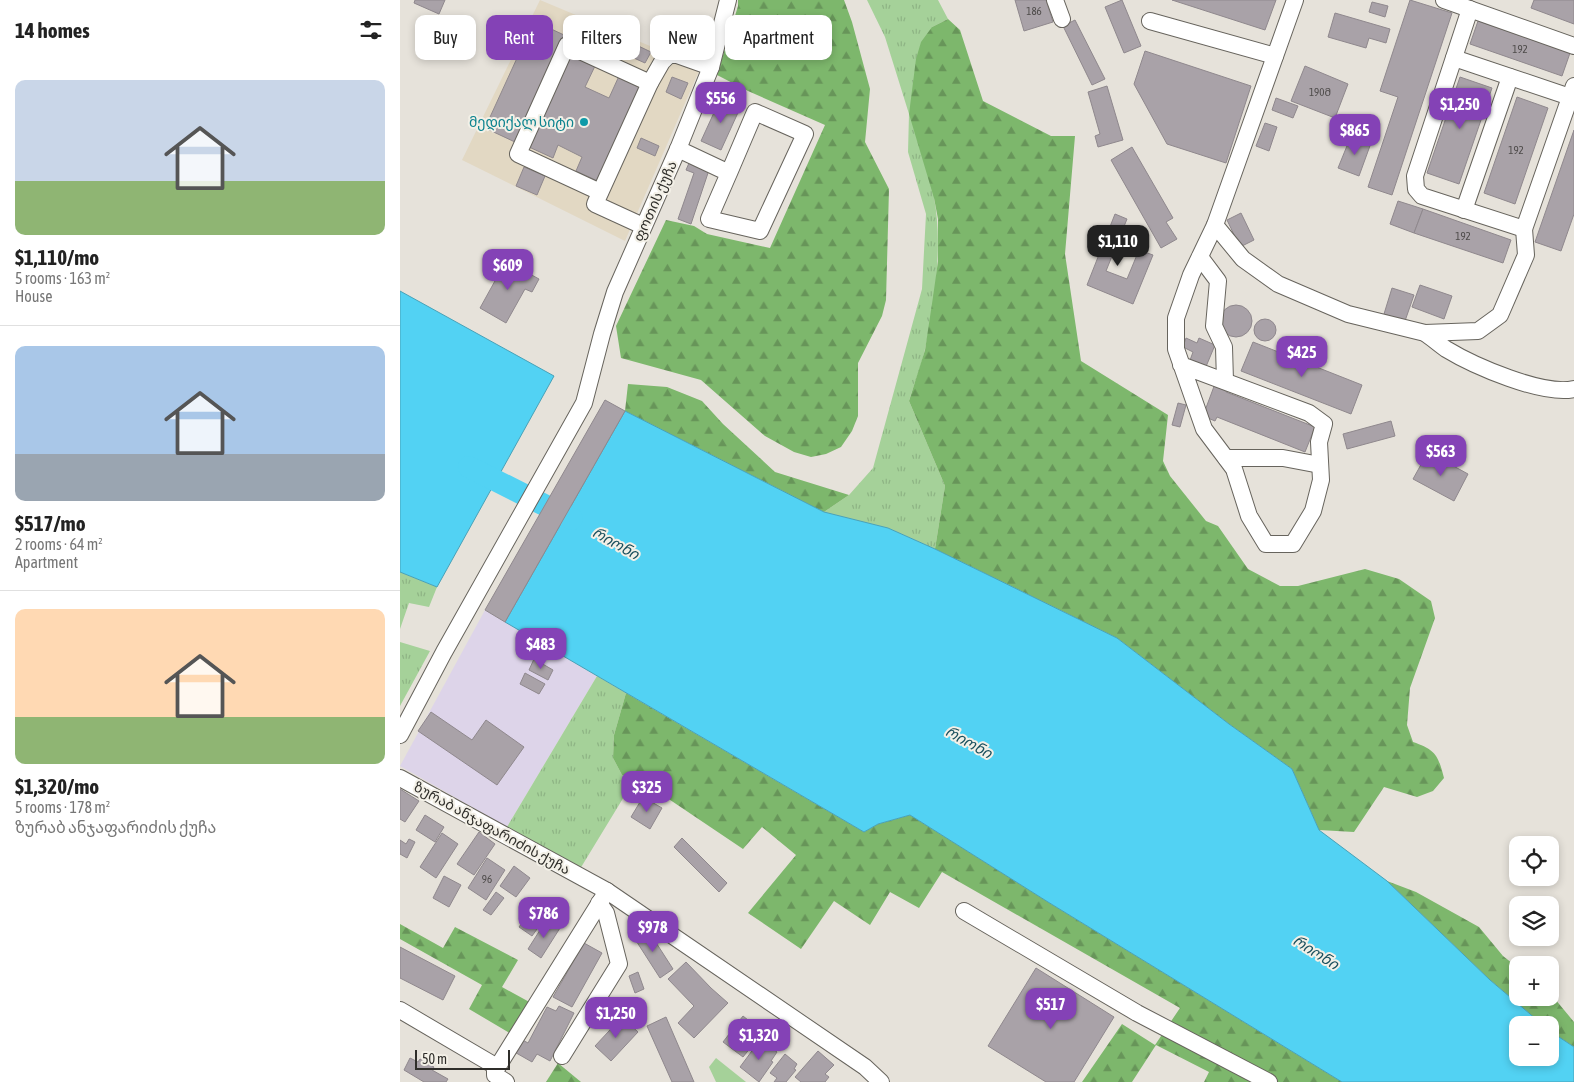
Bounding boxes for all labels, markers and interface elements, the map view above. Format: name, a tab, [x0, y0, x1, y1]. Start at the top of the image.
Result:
house number: 186	[1026, 5, 1042, 17]
chip: Buy	[415, 15, 476, 60]
chip: Rent	[486, 15, 553, 60]
chip: Filters	[563, 15, 640, 60]
chip: New	[650, 15, 715, 60]
chip: Apartment	[725, 15, 832, 60]
icon: filters	[357, 16, 385, 44]
text: 14 homes	[15, 18, 90, 42]
house number: 192	[1512, 43, 1528, 55]
pin: $556	[691, 82, 751, 124]
house number: 190მ	[1309, 86, 1331, 98]
pin: $1,250	[1419, 88, 1501, 130]
text: $556	[706, 89, 736, 107]
text: $1,250	[1440, 95, 1480, 113]
icon: home	[155, 113, 245, 203]
place label: მედიქალ სიტი	[469, 114, 574, 131]
pin: $865	[1325, 114, 1385, 156]
marker: მედიქალ სიტი	[578, 116, 590, 128]
text: $865	[1340, 121, 1370, 139]
house number: 192	[1508, 144, 1524, 156]
street label: ფოთის ქუჩა	[630, 158, 681, 244]
pin: $1,110	[1077, 224, 1159, 267]
house number: 192	[1455, 230, 1471, 242]
text: $1,110	[1098, 232, 1138, 250]
text: $1,110/mo	[15, 245, 99, 269]
pin: $609	[478, 248, 538, 291]
text: $609	[493, 256, 523, 274]
text: 5 rooms · 163 m²	[15, 269, 110, 287]
text: House	[15, 287, 52, 305]
pin: $425	[1272, 336, 1332, 378]
text: $425	[1287, 343, 1317, 361]
icon: home	[155, 378, 245, 468]
pin: $563	[1411, 434, 1471, 477]
text: $563	[1426, 442, 1456, 460]
text: $517/mo	[15, 511, 86, 535]
water label: რიონი	[590, 523, 643, 563]
text: 2 rooms · 64 m²	[15, 535, 103, 553]
text: Apartment	[15, 553, 78, 571]
pin: $483	[511, 628, 571, 670]
text: $483	[526, 635, 556, 653]
icon: home	[155, 641, 245, 731]
water label: რიონი	[943, 722, 996, 762]
pin: $325	[617, 770, 677, 813]
text: $1,320/mo	[15, 774, 99, 798]
street label: ზურაბ ანჯაფარიძის ქუჩა	[411, 778, 573, 879]
text: $325	[632, 778, 662, 796]
text: 5 rooms · 178 m²	[15, 798, 110, 816]
text: ზურაბ ანჯაფარიძის ქუჩა	[15, 818, 216, 836]
map controls	[1509, 836, 1559, 1066]
button: locate	[1509, 836, 1559, 886]
house number: 96	[482, 873, 492, 885]
pin: $786	[514, 896, 574, 939]
button: layers	[1509, 896, 1559, 946]
text: $786	[529, 904, 559, 922]
pin: $978	[623, 910, 683, 953]
text: $978	[638, 918, 668, 936]
water label: რიონი	[1290, 931, 1343, 973]
button: +	[1509, 956, 1559, 1006]
pin: $517	[1021, 988, 1081, 1030]
text: $517	[1036, 995, 1066, 1013]
pin: $1,250	[575, 996, 657, 1039]
text: $1,250	[596, 1004, 636, 1022]
button: −	[1509, 1016, 1559, 1066]
pin: $1,320	[718, 1018, 800, 1061]
text: $1,320	[739, 1026, 779, 1044]
scale bar	[415, 1047, 510, 1070]
text: 50 m	[422, 1051, 447, 1067]

